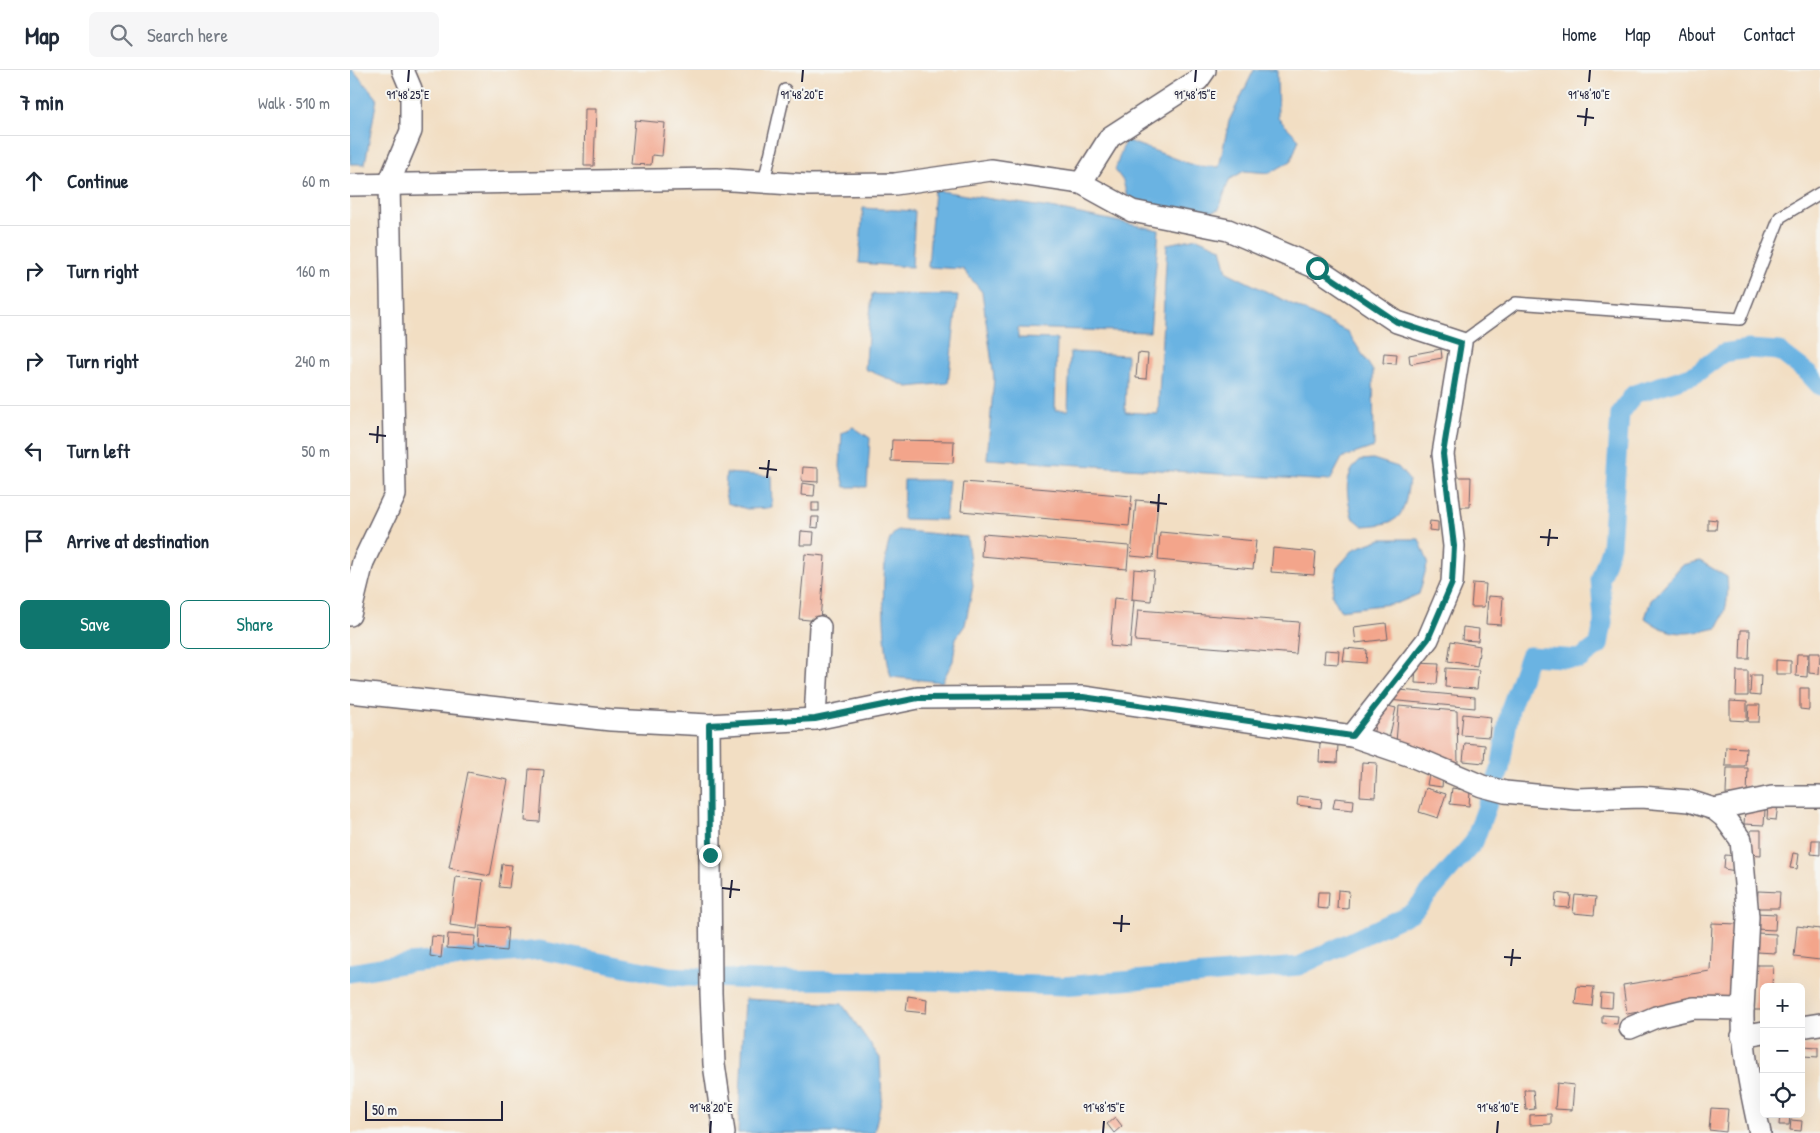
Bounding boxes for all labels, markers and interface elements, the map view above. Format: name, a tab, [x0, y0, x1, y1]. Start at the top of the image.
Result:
search box	[89, 12, 439, 57]
text: Map	[25, 19, 59, 51]
icon: search	[107, 21, 135, 49]
text: Search here	[147, 22, 228, 48]
text: Home	[1562, 22, 1597, 47]
text: Map	[1625, 22, 1650, 47]
text: About	[1678, 22, 1715, 47]
text: Contact	[1743, 22, 1795, 47]
text: 91°48'25"E	[387, 86, 430, 103]
text: 91°48'20"E	[780, 86, 824, 103]
text: 91°48'15"E	[1174, 86, 1216, 103]
text: 91°48'10"E	[1568, 86, 1611, 103]
text: 7 min	[20, 88, 64, 117]
text: Walk · 510 m	[258, 92, 330, 114]
icon: ahead	[20, 167, 48, 195]
text: Continue	[67, 168, 128, 194]
text: 60 m	[302, 170, 330, 192]
icon: right	[20, 257, 48, 285]
route start	[1306, 257, 1329, 280]
text: Turn right	[67, 258, 138, 284]
text: 160 m	[296, 260, 330, 282]
icon: right	[20, 347, 48, 375]
text: Turn right	[67, 348, 138, 374]
text: 240 m	[295, 350, 330, 372]
icon: left	[20, 437, 48, 465]
text: Turn left	[67, 438, 130, 464]
text: 50 m	[302, 440, 330, 462]
icon: arrive	[20, 527, 48, 555]
text: Arrive at destination	[67, 528, 209, 554]
button: Save	[20, 600, 170, 649]
button: Share	[180, 600, 330, 649]
route end	[699, 844, 722, 867]
map controls	[1760, 983, 1805, 1118]
button: +	[1760, 983, 1805, 1028]
button: −	[1760, 1028, 1805, 1073]
button: locate	[1760, 1073, 1805, 1118]
scale bar	[365, 1098, 502, 1121]
text: 91°48'20"E	[689, 1099, 733, 1116]
text: 91°48'15"E	[1083, 1099, 1125, 1116]
text: 91°48'10"E	[1477, 1099, 1520, 1116]
text: 50 m	[372, 1100, 397, 1119]

